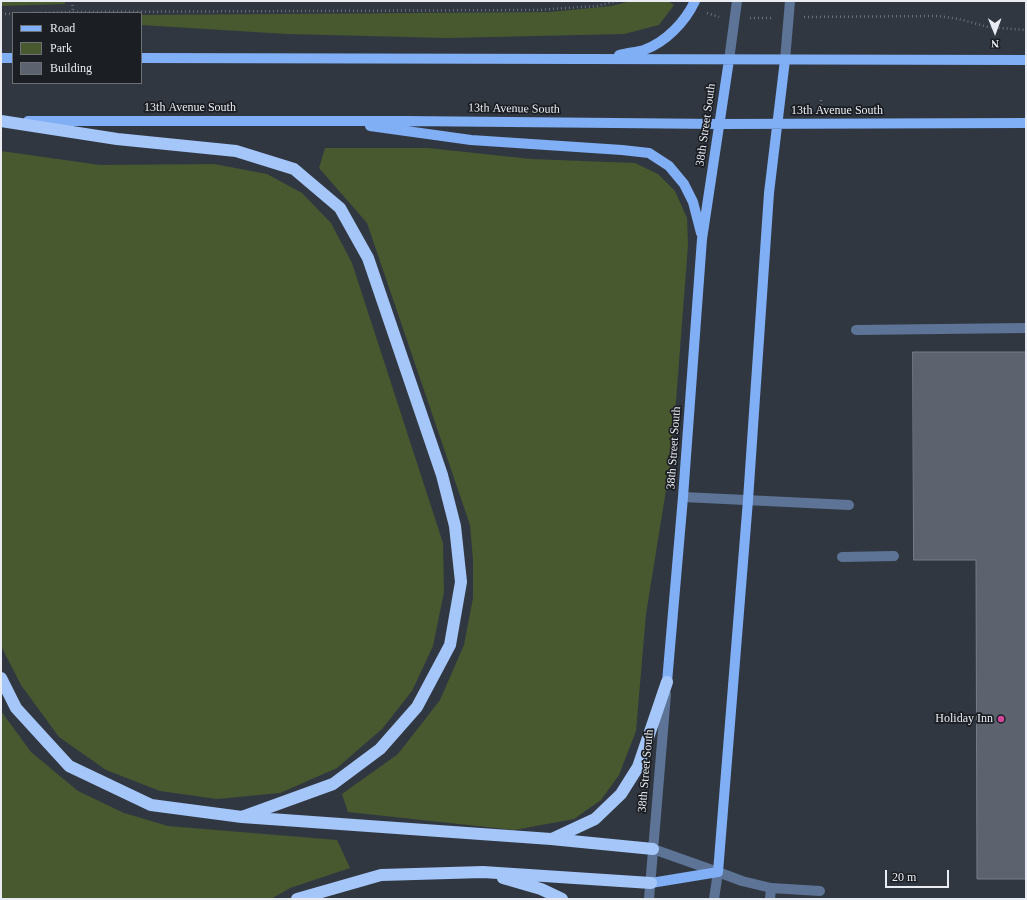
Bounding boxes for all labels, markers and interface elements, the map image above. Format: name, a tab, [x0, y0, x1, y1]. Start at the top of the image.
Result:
legend	[12, 12, 142, 84]
north arrow	[975, 12, 1015, 52]
text: Road	[50, 21, 75, 35]
text: N	[991, 38, 999, 50]
text: Park	[50, 41, 72, 55]
text: Building	[50, 61, 92, 75]
street label: 38th Street South	[693, 83, 719, 167]
street label: 13th Avenue South	[144, 101, 236, 115]
street label: 13th Avenue South	[468, 101, 560, 117]
street label: 13th Avenue South	[791, 104, 883, 118]
street label: 38th Street South	[664, 406, 684, 490]
place label: Holiday Inn	[935, 712, 993, 726]
marker: Holiday Inn	[996, 714, 1006, 724]
street label: 38th Street South	[635, 729, 657, 813]
scale bar	[887, 862, 951, 888]
text: 20 m	[892, 870, 916, 884]

